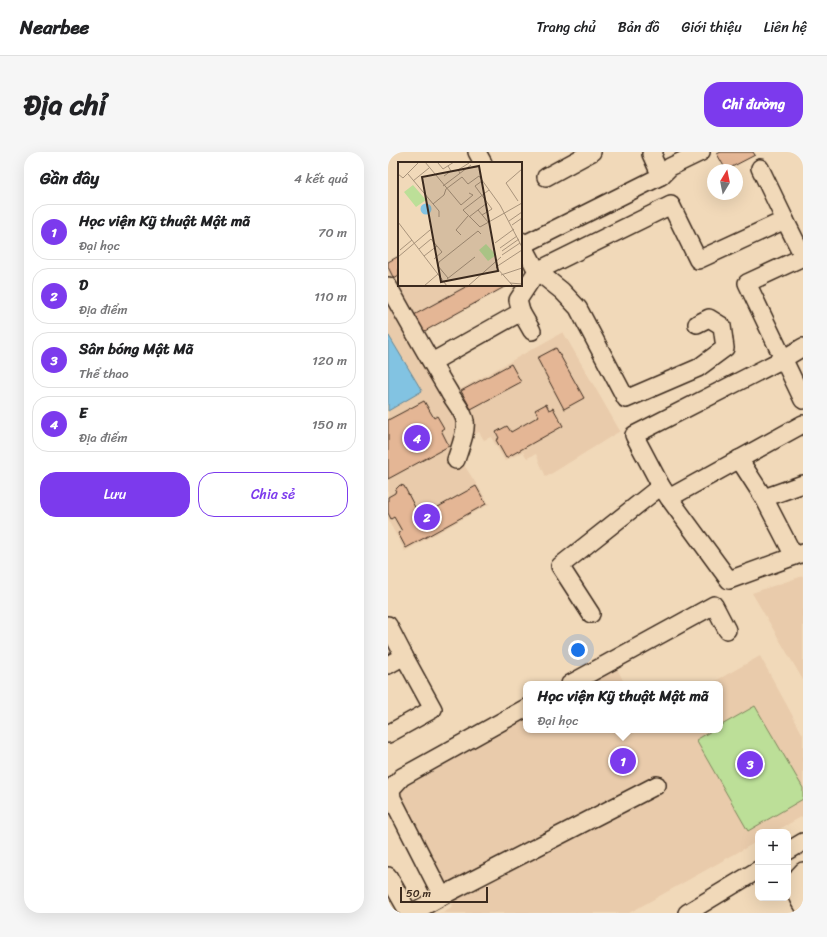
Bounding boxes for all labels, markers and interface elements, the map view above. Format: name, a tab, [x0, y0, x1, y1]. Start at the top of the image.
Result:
text: Nearbee	[20, 11, 89, 44]
text: Trang chủ	[536, 15, 596, 40]
text: Bản đồ	[618, 15, 659, 40]
text: Giới thiệu	[681, 15, 742, 40]
text: Liên hệ	[764, 15, 807, 40]
text: Địa chỉ	[24, 80, 106, 129]
button: Chỉ đường	[704, 82, 803, 127]
inset map	[398, 162, 522, 286]
text: Gần đây	[40, 163, 99, 193]
north arrow	[707, 164, 743, 200]
text: 4 kết quả	[294, 167, 348, 190]
text: Học viện Kỹ thuật Mật mã	[79, 208, 250, 234]
text: 1	[51, 221, 57, 244]
text: 70 m	[318, 221, 347, 244]
text: Đại học	[79, 234, 120, 257]
text: D	[79, 272, 88, 298]
text: 2	[50, 285, 58, 308]
text: 110 m	[314, 285, 347, 308]
text: Địa điểm	[79, 298, 127, 321]
text: Sân bóng Mật Mã	[79, 336, 193, 362]
text: 3	[50, 349, 58, 372]
text: 120 m	[312, 349, 347, 372]
text: Thể thao	[79, 362, 129, 385]
text: E	[79, 400, 87, 426]
text: 4	[50, 413, 58, 436]
text: 150 m	[312, 413, 347, 436]
pin: 4	[404, 423, 430, 453]
text: Địa điểm	[79, 426, 127, 449]
button: Lưu	[40, 472, 190, 517]
button: Chia sẻ	[198, 472, 348, 517]
pin: 2	[414, 502, 440, 532]
your location	[568, 640, 588, 660]
popup	[523, 681, 723, 733]
text: Học viện Kỹ thuật Mật mã	[538, 683, 708, 709]
text: Đại học	[538, 709, 579, 732]
pin: 1	[610, 746, 636, 776]
pin: 3	[737, 749, 763, 779]
map controls	[755, 829, 791, 901]
button: +	[755, 829, 791, 865]
button: −	[755, 865, 791, 901]
text: 50 m	[406, 884, 431, 903]
scale bar	[400, 885, 488, 904]

